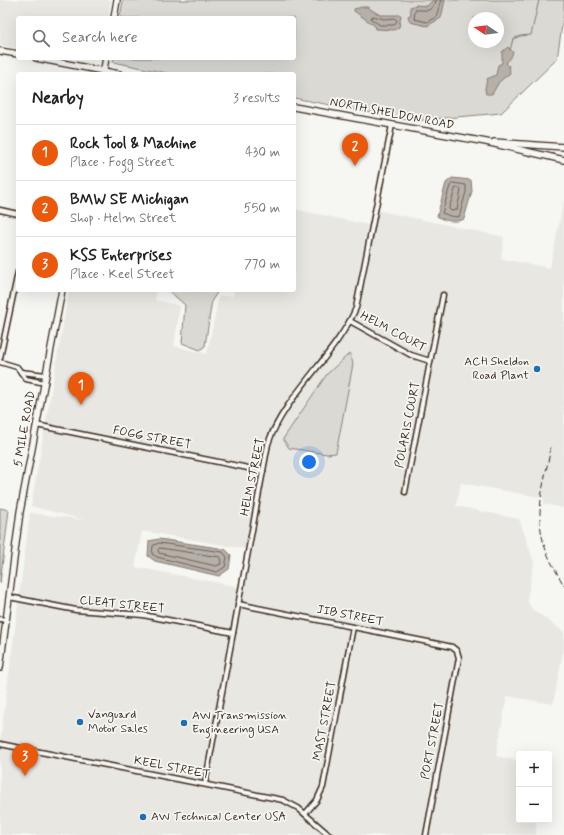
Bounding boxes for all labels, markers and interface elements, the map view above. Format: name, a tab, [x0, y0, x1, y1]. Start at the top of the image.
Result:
north arrow	[468, 12, 504, 48]
search box	[16, 16, 296, 60]
icon: search	[30, 27, 52, 49]
text: Search here	[62, 28, 138, 48]
text: Nearby	[32, 87, 84, 109]
text: 3 results	[233, 90, 280, 107]
street label: NORTH SHELDON ROAD	[329, 94, 456, 134]
pin: 2	[342, 133, 368, 166]
text: Rock Tool & Machine	[70, 134, 197, 154]
text: 1	[42, 144, 48, 161]
text: 430 m	[245, 144, 280, 161]
text: Place · Fogg Street	[70, 154, 174, 171]
text: BMW SE Michigan	[70, 190, 189, 210]
text: 2	[42, 200, 48, 217]
text: 550 m	[244, 200, 280, 217]
text: Shop · Helm Street	[70, 210, 176, 227]
text: KSS Enterprises	[70, 246, 172, 266]
text: 3	[42, 256, 48, 273]
text: 770 m	[244, 256, 280, 273]
text: Place · Keel Street	[70, 266, 175, 283]
street label: HELM COURT	[357, 308, 429, 356]
place label: ACH Sheldon Road Plant	[464, 354, 529, 384]
marker: ACH Sheldon Road Plant	[532, 364, 542, 374]
pin: 1	[68, 372, 94, 405]
street label: POLARIS COURT	[392, 380, 424, 470]
street label: 5 MILE ROAD	[10, 390, 40, 468]
street label: FOGG STREET	[112, 423, 192, 453]
street label: HELM STREET	[237, 436, 269, 517]
your location	[299, 452, 319, 472]
street label: CLEAT STREET	[79, 593, 165, 617]
street label: JIB STREET	[315, 602, 385, 630]
street label: MAST STREET	[309, 680, 341, 762]
street label: PORT STREET	[418, 701, 448, 781]
place label: Vanguard Motor Sales	[88, 707, 148, 737]
place label: AW Transmission Engineering USA	[192, 708, 288, 739]
marker: Vanguard Motor Sales	[75, 717, 85, 727]
marker: AW Transmission Engineering USA	[179, 718, 189, 728]
pin: 3	[12, 743, 38, 776]
map controls	[516, 751, 552, 823]
button: +	[516, 751, 552, 787]
street label: KEEL STREET	[133, 753, 211, 783]
button: −	[516, 787, 552, 823]
place label: AW Technical Center USA	[151, 809, 286, 825]
marker: AW Technical Center USA	[138, 812, 148, 822]

